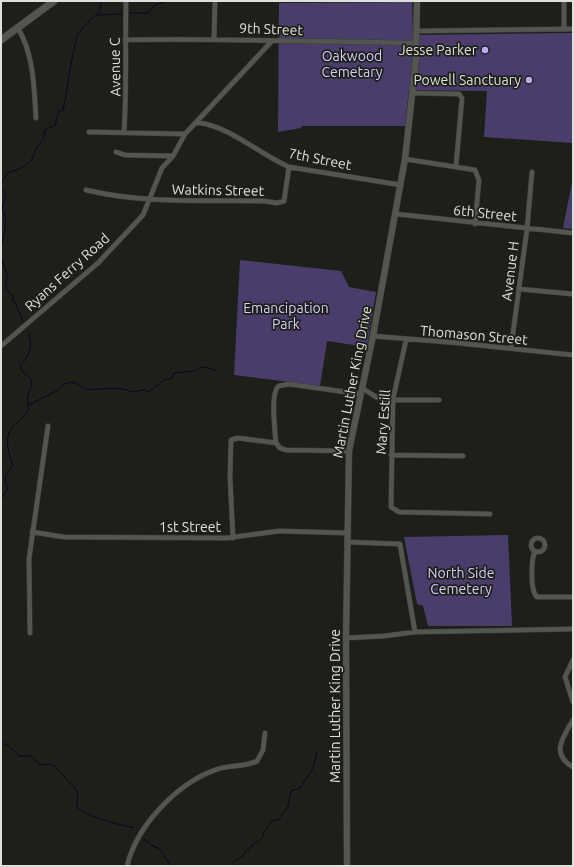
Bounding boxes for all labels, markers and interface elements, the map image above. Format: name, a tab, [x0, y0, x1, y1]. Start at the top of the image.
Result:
street label: 9th Street	[239, 20, 304, 38]
street label: Avenue C	[106, 37, 124, 97]
place label: Jesse Parker	[399, 42, 478, 58]
marker: Jesse Parker	[480, 45, 490, 55]
park label: Oakwood Cemetary	[321, 48, 383, 80]
place label: Powell Sanctuary	[413, 72, 521, 88]
marker: Powell Sanctuary	[524, 75, 534, 85]
street label: 7th Street	[287, 145, 353, 173]
street label: Watkins Street	[172, 181, 265, 199]
street label: 6th Street	[452, 202, 518, 224]
street label: Ryans Ferry Road	[21, 230, 113, 314]
street label: Avenue H	[498, 240, 522, 302]
park label: Emancipation Park	[243, 300, 329, 332]
street label: Martin Luther King Drive	[329, 305, 375, 459]
street label: Thomason Street	[420, 322, 529, 348]
street label: Mary Estill	[373, 389, 393, 455]
street label: 1st Street	[159, 519, 221, 535]
park label: North Side Cemetery	[428, 565, 494, 597]
street label: Martin Luther King Drive	[327, 629, 343, 783]

